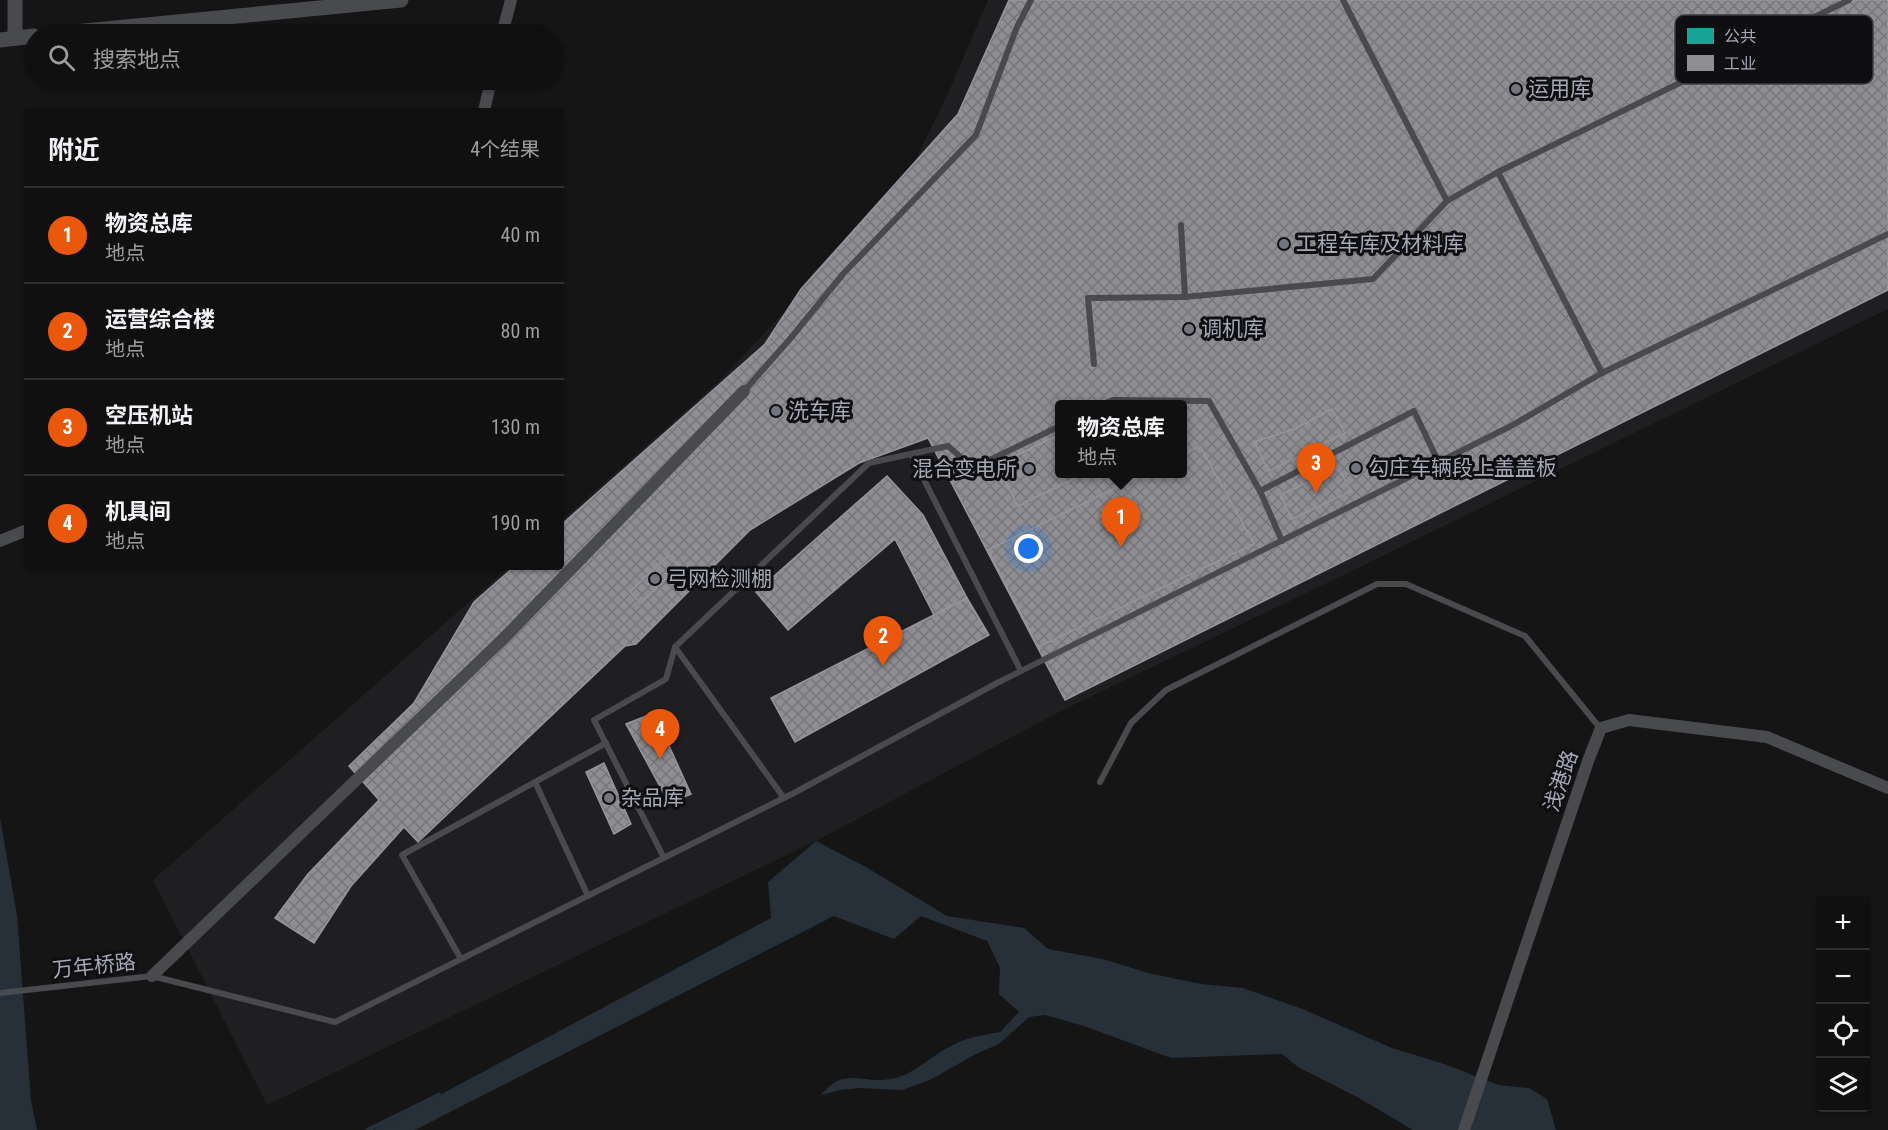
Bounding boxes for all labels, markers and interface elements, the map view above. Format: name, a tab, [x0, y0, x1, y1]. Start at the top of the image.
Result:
legend	[1675, 15, 1873, 84]
search box	[24, 24, 564, 90]
text: 公共	[1724, 27, 1756, 46]
icon: search	[45, 41, 78, 74]
text: 搜索地点	[93, 47, 181, 72]
text: 工业	[1724, 54, 1756, 73]
place label: 运用库	[1528, 77, 1591, 101]
marker: 运用库	[1509, 82, 1523, 96]
text: 附近	[48, 135, 100, 165]
text: 4个结果	[470, 137, 540, 161]
text: 物资总库	[105, 211, 193, 236]
text: 1	[62, 223, 73, 247]
text: 40 m	[501, 223, 540, 247]
place label: 工程车库及材料库	[1296, 232, 1464, 256]
marker: 工程车库及材料库	[1277, 237, 1291, 251]
text: 地点	[105, 241, 145, 265]
text: 运营综合楼	[105, 307, 215, 332]
place label: 调机库	[1201, 317, 1264, 341]
text: 2	[62, 319, 73, 343]
text: 80 m	[501, 319, 540, 343]
marker: 调机库	[1182, 322, 1196, 336]
text: 地点	[105, 337, 145, 361]
place label: 洗车库	[788, 399, 851, 423]
popup	[1055, 400, 1187, 478]
text: 空压机站	[105, 403, 193, 428]
marker: 洗车库	[769, 404, 783, 418]
text: 3	[62, 415, 73, 439]
text: 130 m	[491, 415, 540, 439]
text: 物资总库	[1077, 415, 1165, 440]
text: 地点	[105, 433, 145, 457]
pin: 3	[1296, 444, 1336, 493]
text: 地点	[1077, 445, 1117, 469]
place label: 勾庄车辆段上盖盖板	[1368, 456, 1557, 480]
place label: 混合变电所	[912, 457, 1017, 481]
marker: 勾庄车辆段上盖盖板	[1349, 461, 1363, 475]
marker: 混合变电所	[1022, 462, 1036, 476]
pin: 1	[1102, 498, 1140, 547]
text: 机具间	[105, 499, 171, 524]
text: 4	[62, 511, 73, 535]
text: 190 m	[491, 511, 540, 535]
text: 地点	[105, 529, 145, 553]
your location	[1014, 534, 1043, 563]
place label: 弓网检测棚	[667, 567, 772, 591]
marker: 弓网检测棚	[648, 572, 662, 586]
pin: 2	[864, 616, 902, 666]
pin: 4	[640, 710, 680, 759]
street label: 浅港路	[1539, 747, 1583, 815]
place label: 杂品库	[621, 786, 684, 810]
marker: 杂品库	[602, 791, 616, 805]
map controls	[1816, 896, 1870, 1112]
button: +	[1816, 896, 1870, 950]
street label: 万年桥路	[51, 950, 137, 982]
button: −	[1816, 950, 1870, 1004]
button: locate	[1816, 1004, 1870, 1058]
button: layers	[1816, 1058, 1870, 1112]

